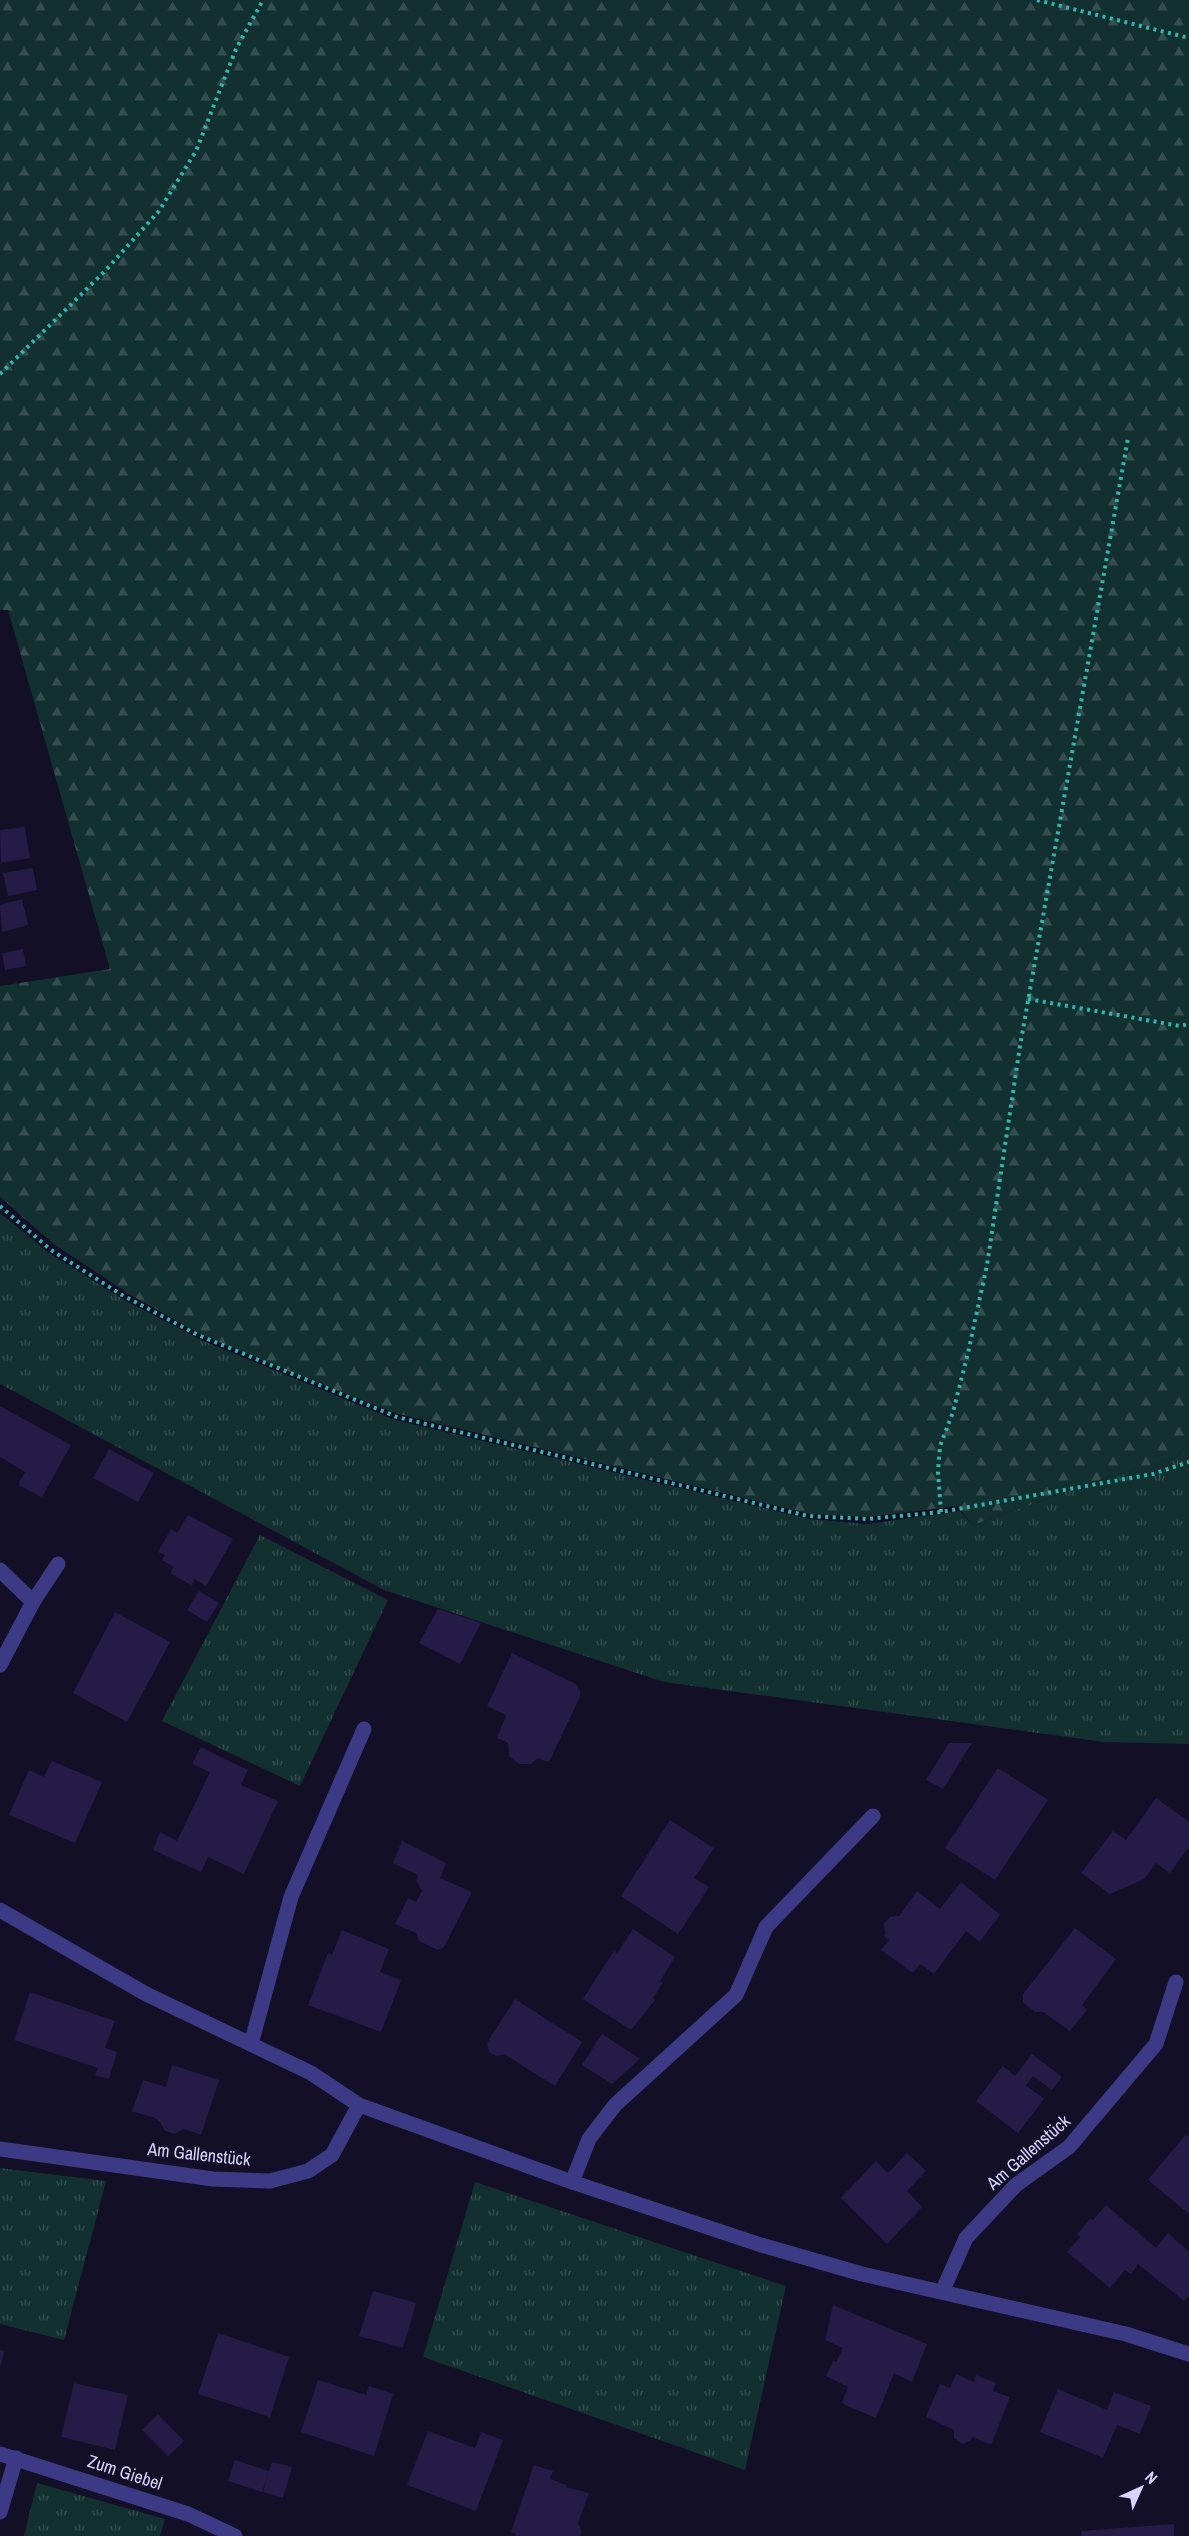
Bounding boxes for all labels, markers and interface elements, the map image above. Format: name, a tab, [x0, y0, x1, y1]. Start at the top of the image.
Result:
street label: Am Gallenstück	[980, 2108, 1076, 2196]
street label: Am Gallenstück	[145, 2136, 252, 2172]
street label: Zum Giebel	[84, 2448, 166, 2496]
north arrow	[1111, 2458, 1171, 2518]
text: N	[1140, 2466, 1163, 2489]

